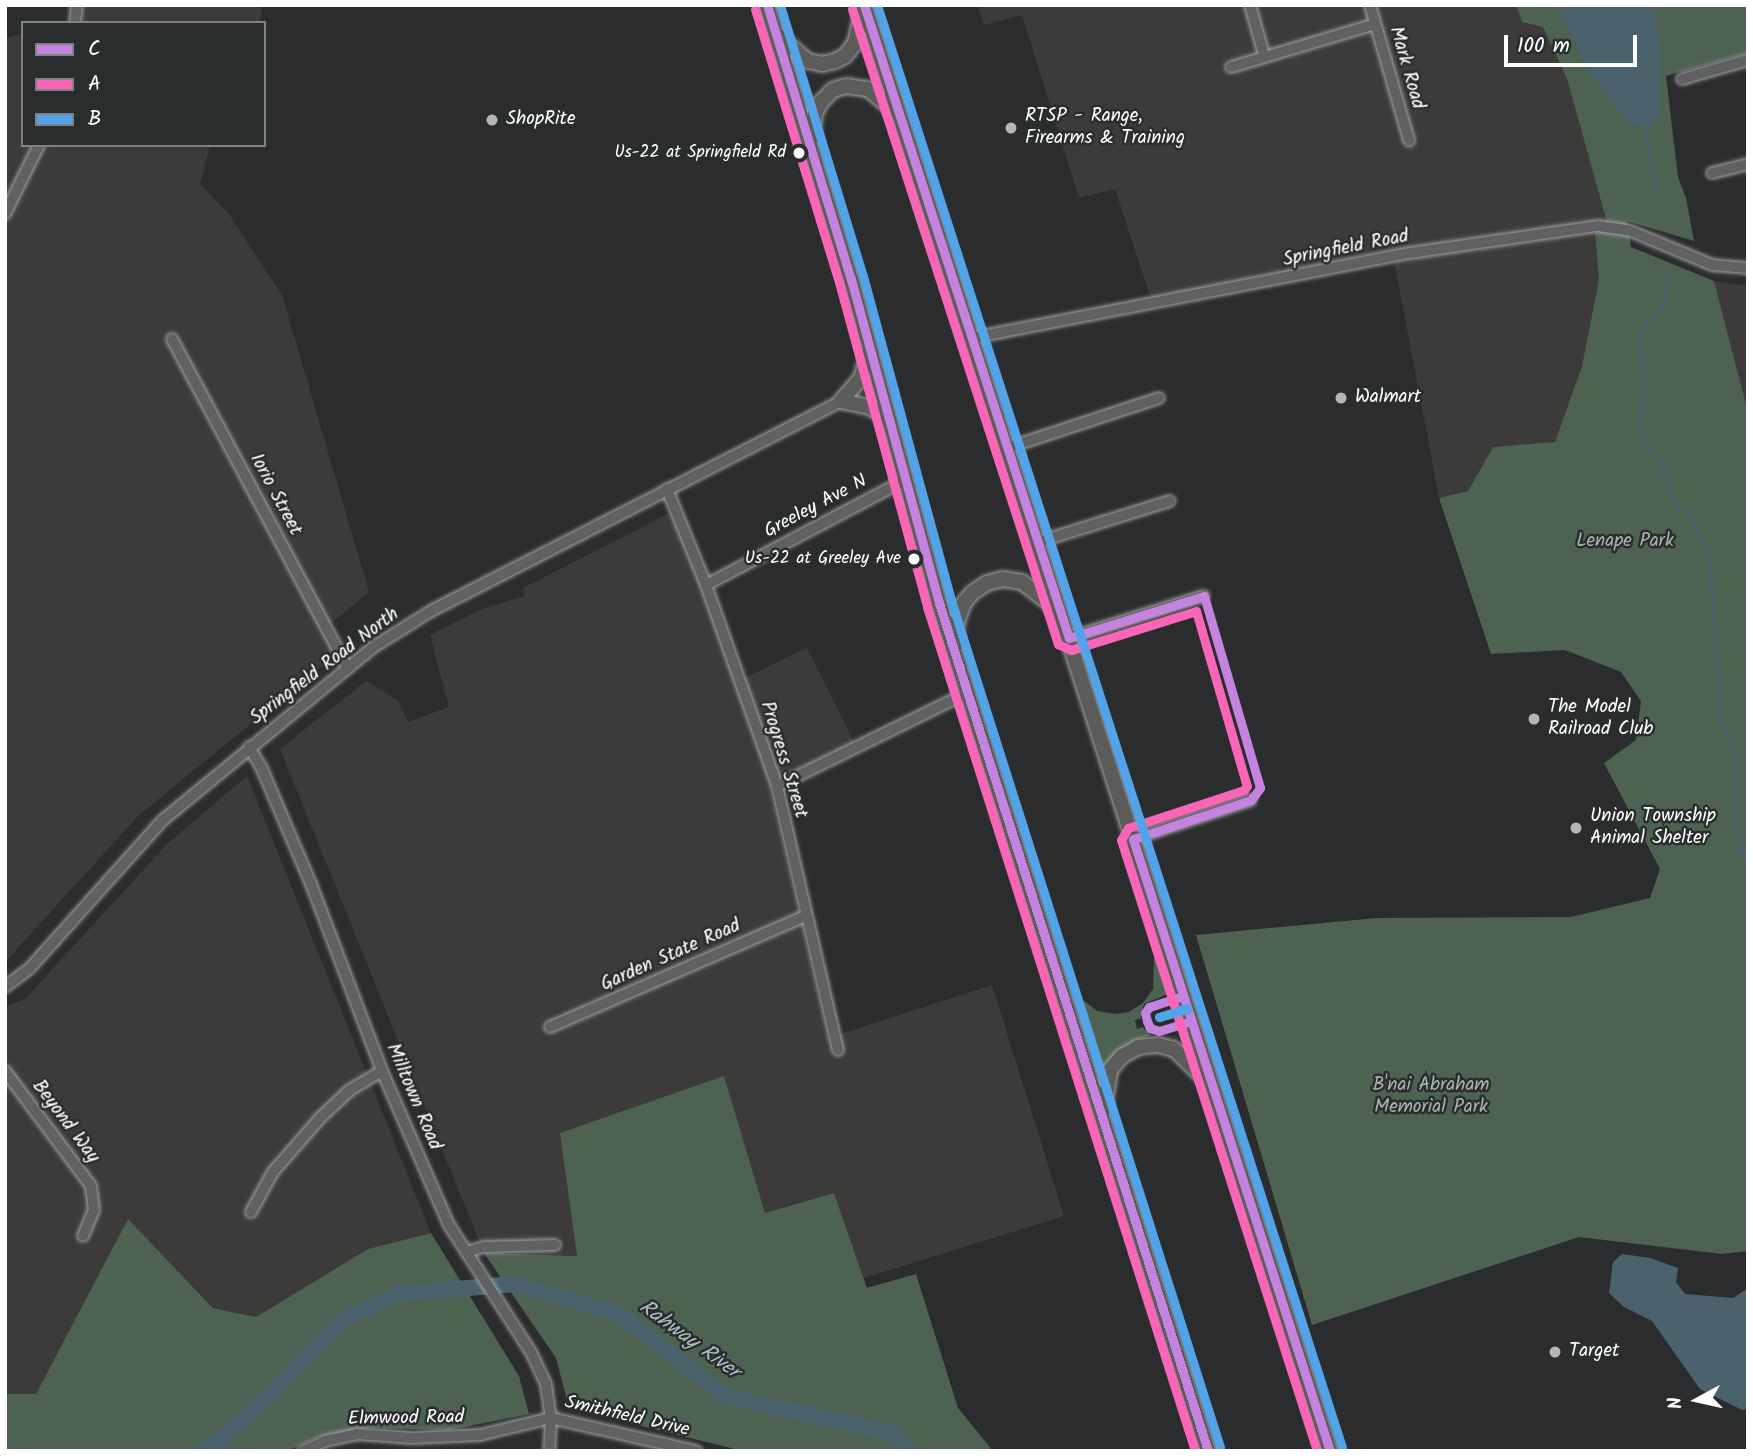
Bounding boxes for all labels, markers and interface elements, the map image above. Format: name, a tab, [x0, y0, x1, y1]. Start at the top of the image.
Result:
legend	[21, 21, 266, 147]
scale bar	[1508, 21, 1641, 65]
street label: Mark Road	[1383, 24, 1429, 112]
text: 100 m	[1517, 30, 1570, 63]
text: C	[88, 33, 101, 66]
text: A	[88, 68, 101, 101]
text: B	[88, 103, 101, 136]
place label: RTSP - Range, Firearms & Training	[1025, 106, 1185, 150]
place label: ShopRite	[506, 109, 575, 131]
marker: ShopRite	[484, 112, 500, 128]
marker: RTSP - Range, Firearms & Training	[1003, 120, 1019, 136]
place label: Us-22 at Springfield Rd	[614, 143, 786, 163]
marker: Us-22 at Springfield Rd	[792, 146, 806, 160]
street label: Springfield Road	[1281, 226, 1411, 272]
place label: Walmart	[1355, 387, 1421, 409]
marker: Walmart	[1333, 390, 1349, 406]
street label: Iorio Street	[244, 450, 306, 540]
street label: Greeley Ave N	[761, 470, 871, 544]
park label: Lenape Park	[1576, 531, 1674, 553]
place label: Us-22 at Greeley Ave	[745, 549, 901, 569]
marker: Us-22 at Greeley Ave	[907, 552, 921, 566]
street label: Springfield Road North	[246, 604, 404, 730]
place label: The Model Railroad Club	[1548, 697, 1653, 741]
street label: Progress Street	[754, 699, 812, 821]
marker: The Model Railroad Club	[1526, 711, 1542, 727]
place label: Union Township Animal Shelter	[1590, 806, 1716, 850]
marker: Union Township Animal Shelter	[1568, 820, 1584, 836]
street label: Garden State Road	[598, 915, 744, 997]
street label: Milltown Road	[380, 1040, 446, 1154]
park label: B'nai Abraham Memorial Park	[1373, 1075, 1489, 1119]
street label: Beyond Way	[26, 1076, 104, 1168]
water label: Rahway River	[634, 1295, 744, 1385]
place label: Target	[1569, 1341, 1619, 1363]
marker: Target	[1547, 1344, 1563, 1360]
north arrow	[1662, 1365, 1732, 1435]
street label: Smithfield Drive	[562, 1392, 692, 1442]
text: N	[1661, 1395, 1692, 1411]
street label: Elmwood Road	[348, 1407, 464, 1431]

